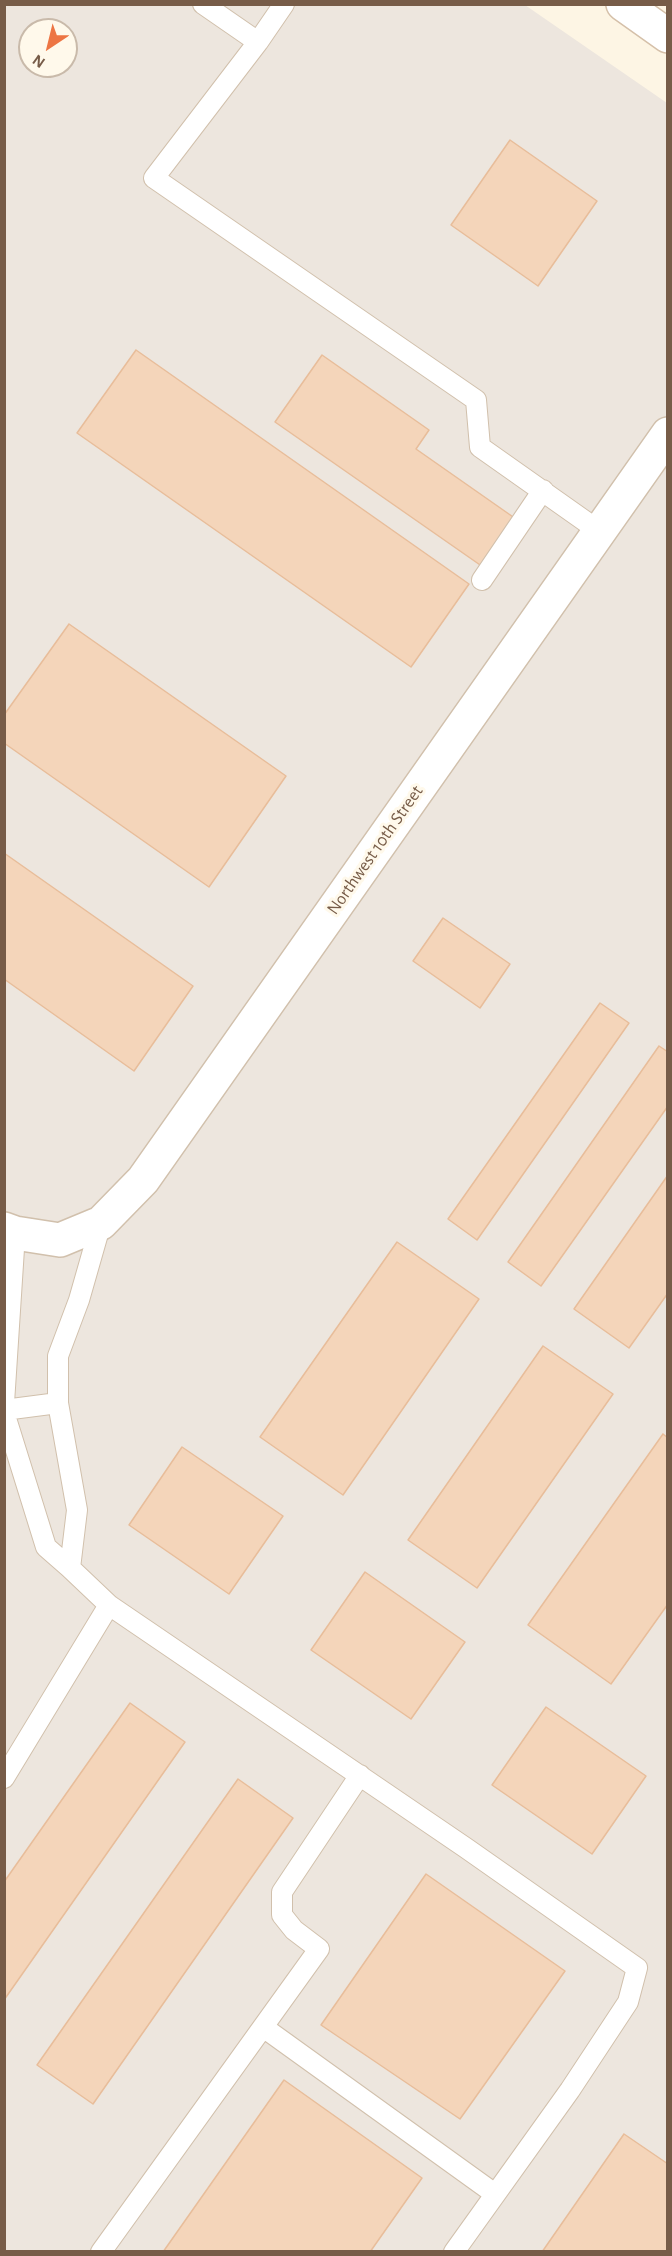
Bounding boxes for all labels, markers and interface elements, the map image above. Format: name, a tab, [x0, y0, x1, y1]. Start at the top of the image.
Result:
north arrow	[18, 18, 78, 78]
text: N	[30, 51, 48, 71]
street label: Northwest 10th Street	[322, 781, 428, 919]

